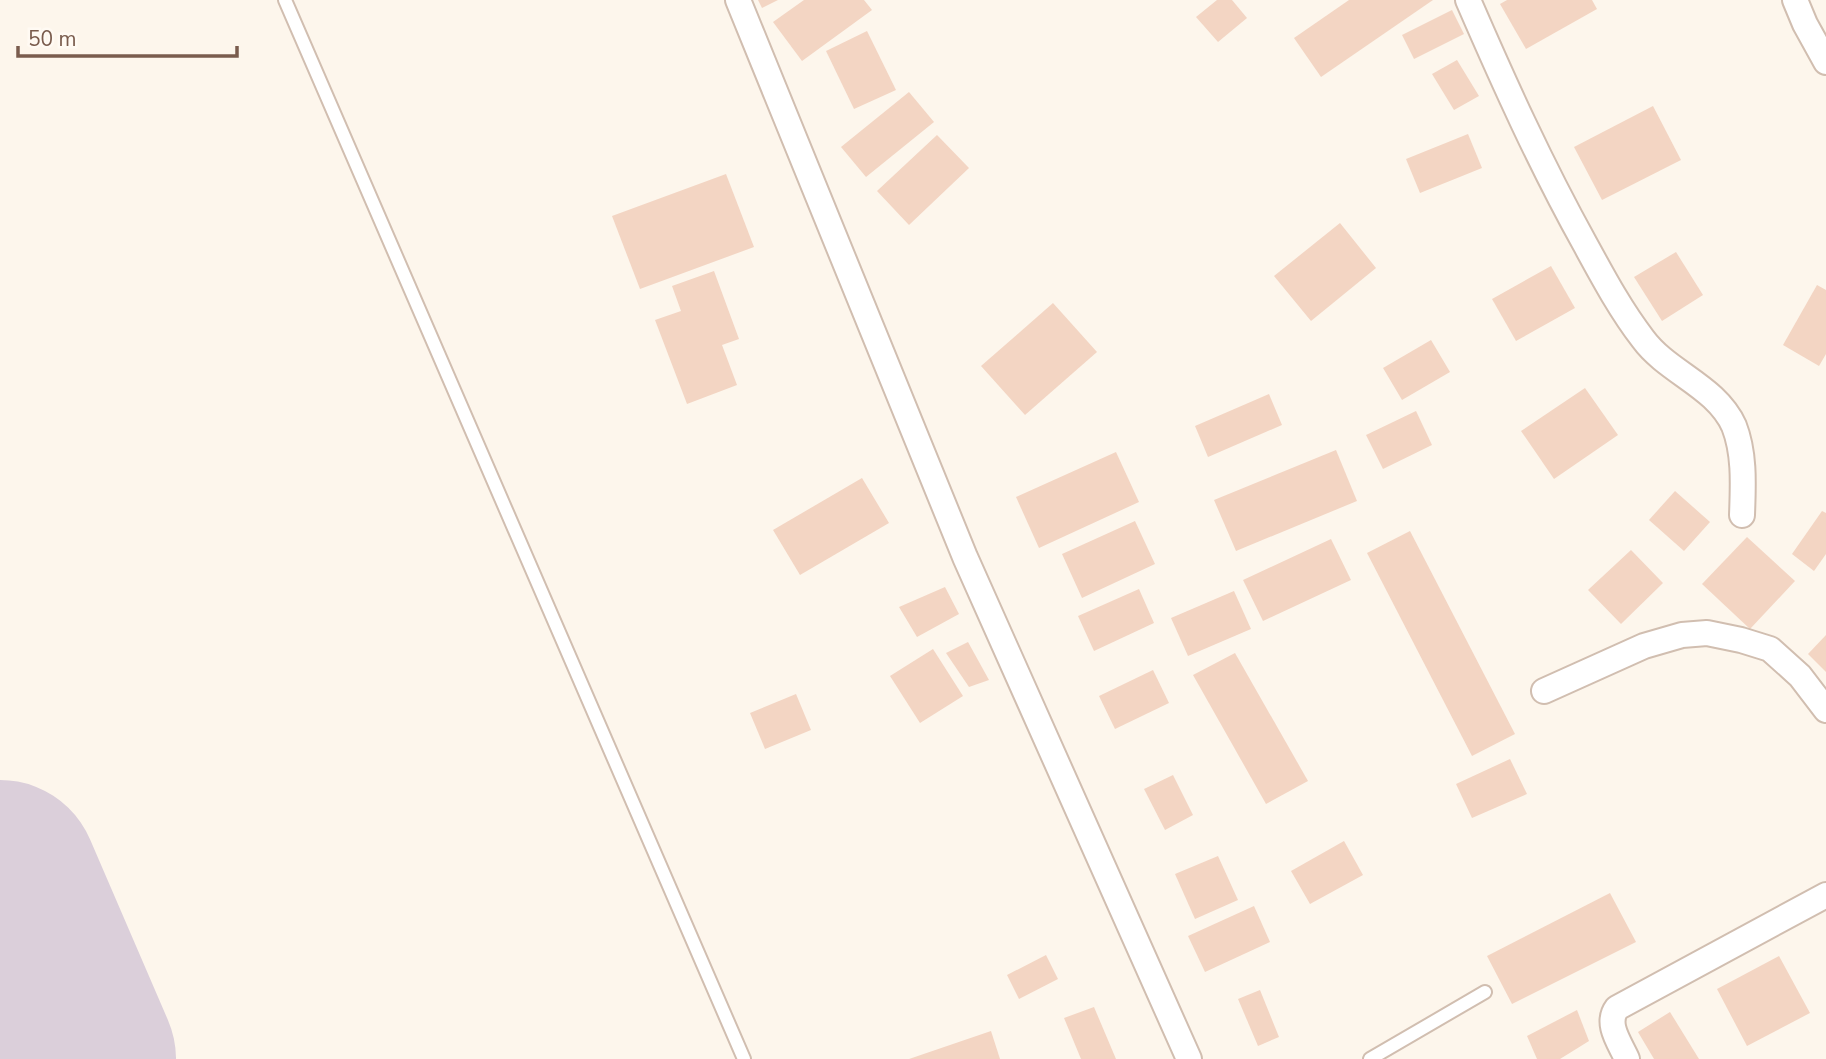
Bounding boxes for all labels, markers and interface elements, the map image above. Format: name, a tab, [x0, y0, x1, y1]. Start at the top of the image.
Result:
scale bar	[18, 14, 236, 58]
text: 50 m	[28, 25, 77, 53]

